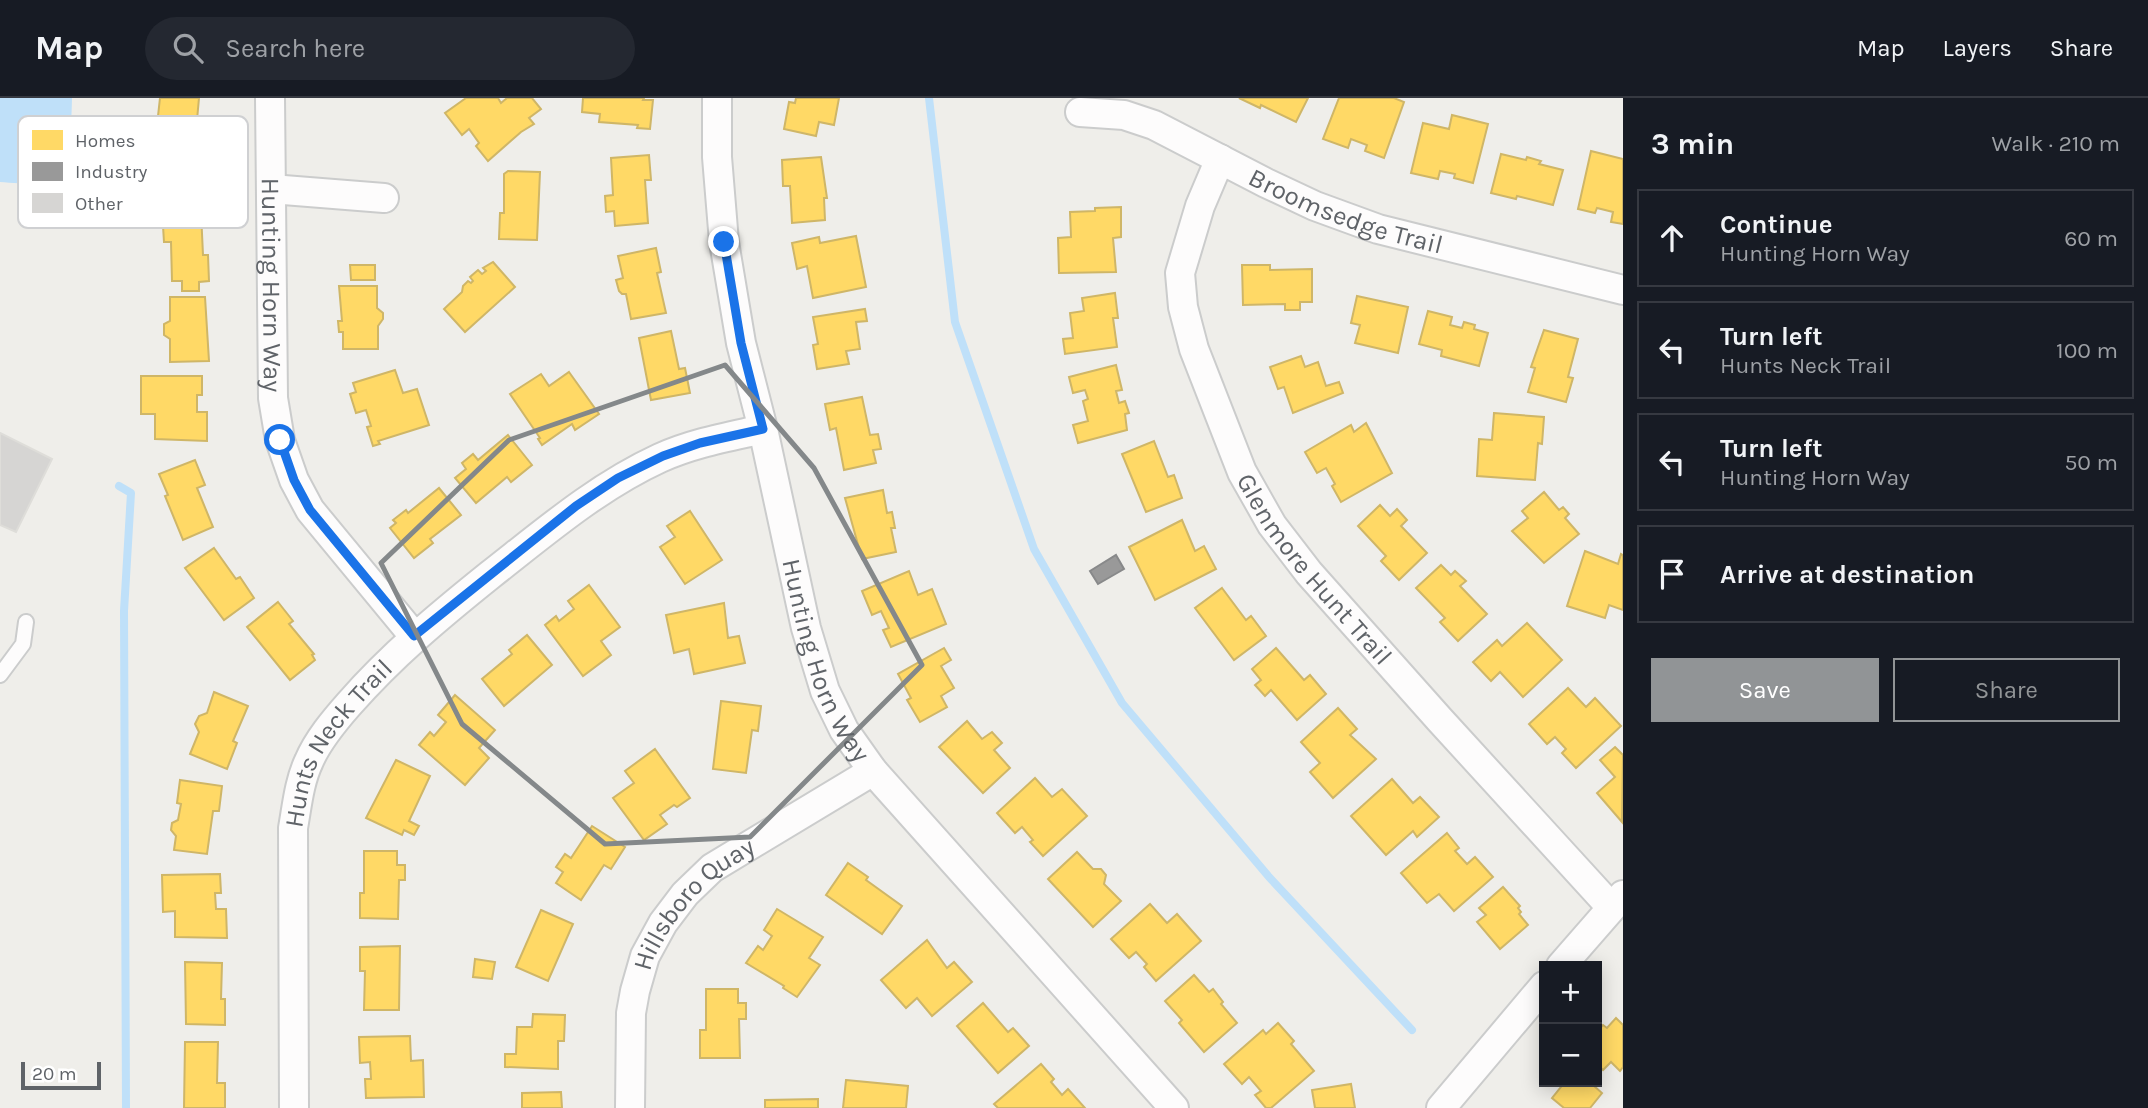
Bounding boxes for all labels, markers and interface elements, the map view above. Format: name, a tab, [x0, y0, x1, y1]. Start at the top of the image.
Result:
search box	[145, 17, 635, 80]
text: Map	[35, 29, 103, 67]
icon: search	[169, 29, 207, 67]
text: Search here	[225, 33, 365, 64]
text: Map	[1857, 34, 1905, 62]
text: Layers	[1943, 34, 2012, 62]
text: Share	[2050, 34, 2113, 62]
legend	[18, 116, 248, 228]
text: 3 min	[1651, 126, 1734, 162]
text: Homes	[75, 130, 136, 152]
text: Walk · 210 m	[1992, 130, 2120, 157]
text: Industry	[75, 161, 148, 183]
street label: Broomsedge Trail	[1244, 161, 1446, 260]
street label: Hunting Horn Way	[255, 177, 288, 392]
text: Other	[75, 193, 123, 215]
text: Continue	[1720, 209, 1832, 240]
icon: ahead	[1653, 219, 1691, 257]
text: 60 m	[2064, 225, 2118, 252]
route end	[708, 226, 739, 257]
text: Hunting Horn Way	[1720, 240, 1910, 267]
text: Turn left	[1720, 321, 1822, 352]
icon: left	[1653, 331, 1691, 369]
text: 100 m	[2056, 337, 2118, 364]
text: Hunts Neck Trail	[1720, 352, 1891, 379]
route start	[264, 424, 295, 455]
text: Turn left	[1720, 433, 1822, 464]
icon: left	[1653, 443, 1691, 481]
text: 50 m	[2064, 449, 2118, 476]
text: Hunting Horn Way	[1720, 464, 1910, 491]
street label: Glenmore Hunt Trail	[1230, 468, 1399, 671]
icon: arrive	[1653, 555, 1691, 593]
street label: Hunting Horn Way	[776, 556, 877, 768]
text: Arrive at destination	[1720, 559, 1974, 590]
street label: Hunts Neck Trail	[278, 652, 398, 830]
button: Save	[1651, 658, 1879, 722]
button: Share	[1893, 658, 2120, 722]
street label: Hillsboro Quay	[626, 831, 760, 973]
map controls	[1539, 961, 1602, 1087]
button: +	[1539, 961, 1602, 1024]
button: −	[1539, 1024, 1602, 1087]
scale bar	[21, 1059, 102, 1091]
text: 20 m	[32, 1063, 77, 1085]

